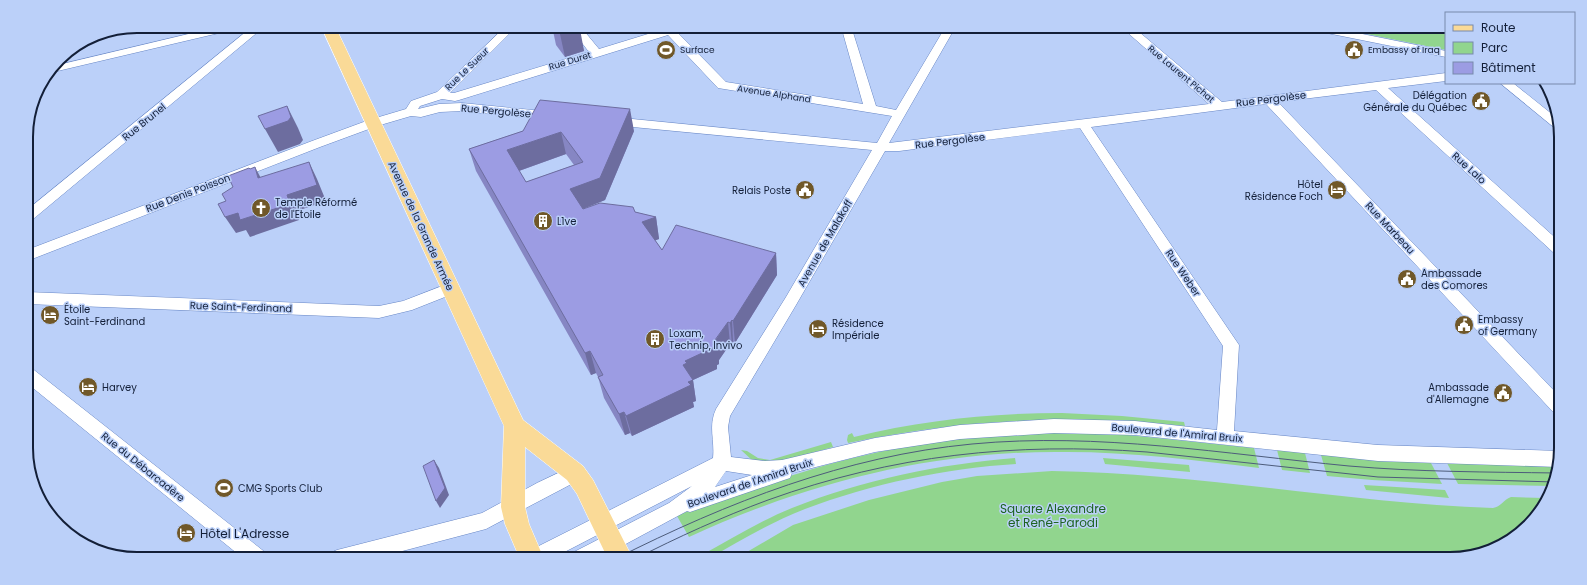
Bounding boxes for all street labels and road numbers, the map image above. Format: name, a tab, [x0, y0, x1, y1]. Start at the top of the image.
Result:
street label: Rue Laurent Pichat	[1145, 43, 1217, 105]
street label: Rue Le Sueur	[442, 45, 492, 93]
street label: Rue Duret	[547, 49, 593, 73]
street label: Avenue Alphand	[736, 82, 812, 106]
street label: Rue Pergolèse	[1235, 87, 1307, 111]
street label: Rue Brunel	[119, 100, 169, 144]
street label: Rue Pergolèse	[460, 100, 532, 122]
street label: Rue Pergolèse	[914, 129, 986, 153]
street label: Rue Lalo	[1449, 149, 1489, 187]
street label: Avenue de la Grande Armée	[384, 159, 458, 293]
street label: Rue Denis Poisson	[144, 170, 232, 216]
street label: Avenue de Malakoff	[794, 197, 856, 289]
street label: Rue Marbeau	[1362, 199, 1418, 257]
street label: Rue Weber	[1162, 246, 1204, 300]
street label: Rue Saint-Ferdinand	[190, 298, 292, 316]
street label: Boulevard de l'Amiral Bruix	[1111, 420, 1243, 446]
street label: Rue du Débarcadère	[98, 429, 188, 505]
street label: Boulevard de l'Amiral Bruix	[685, 454, 815, 511]

